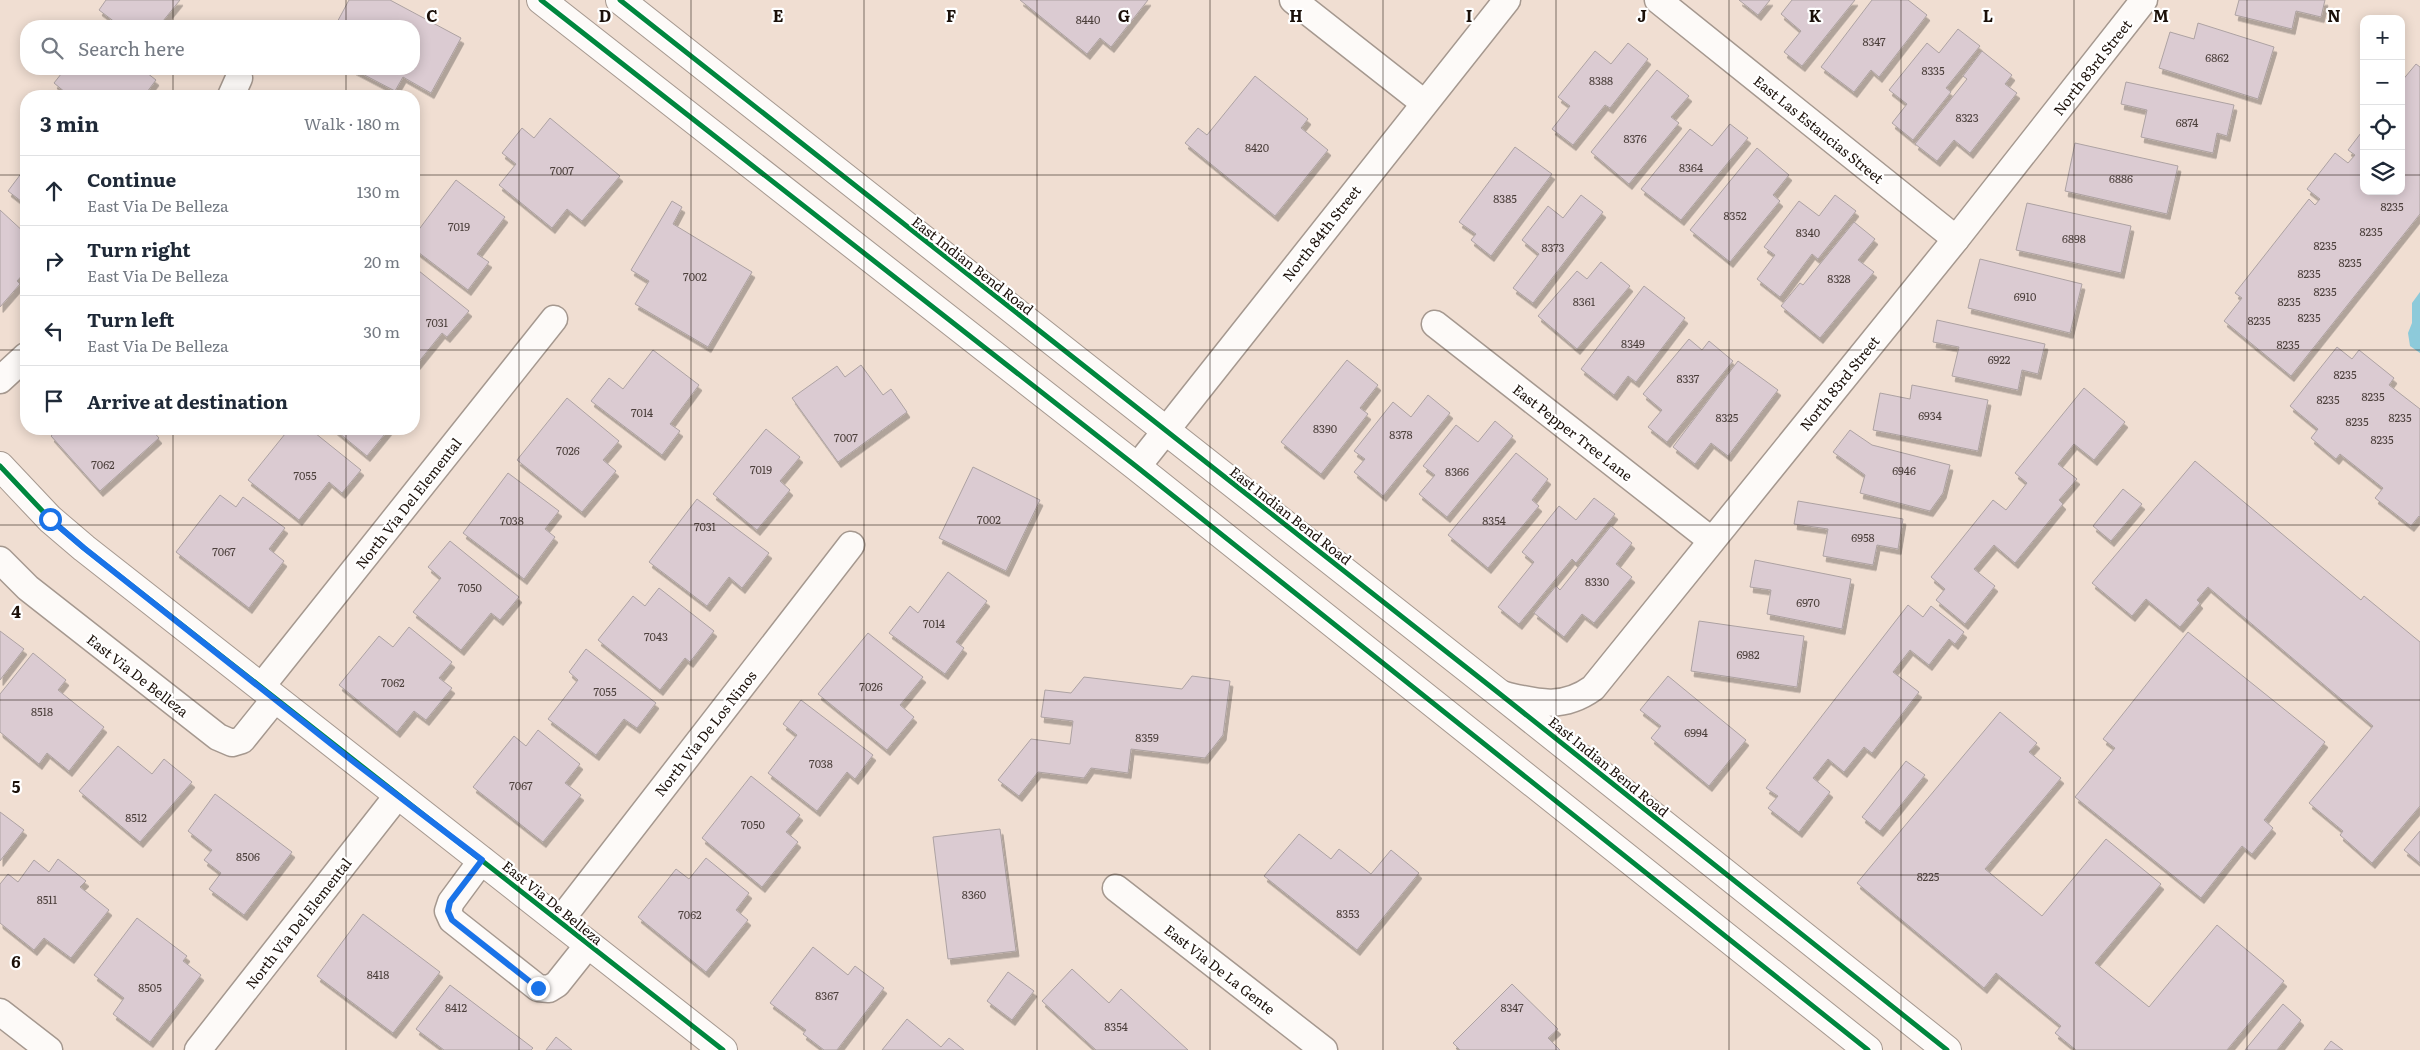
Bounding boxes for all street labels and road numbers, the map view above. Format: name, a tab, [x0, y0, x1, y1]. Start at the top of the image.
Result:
street label: North 83rd Street	[2048, 15, 2136, 119]
street label: East Las Estancias Street	[1750, 70, 1888, 188]
street label: North 84th Street	[1277, 181, 1365, 285]
street label: East Indian Bend Road	[908, 211, 1038, 319]
street label: North 83rd Street	[1795, 331, 1884, 435]
street label: East Pepper Tree Lane	[1509, 379, 1637, 485]
street label: North Via Del Elemental	[350, 433, 466, 573]
street label: East Indian Bend Road	[1226, 461, 1356, 569]
street label: East Via De Belleza	[83, 629, 193, 721]
street label: North Via De Los Ninos	[649, 666, 761, 800]
street label: East Indian Bend Road	[1545, 711, 1674, 821]
street label: North Via Del Elemental	[240, 853, 356, 993]
street label: East Via De Belleza	[499, 855, 608, 949]
street label: East Via De La Gente	[1160, 919, 1280, 1019]

